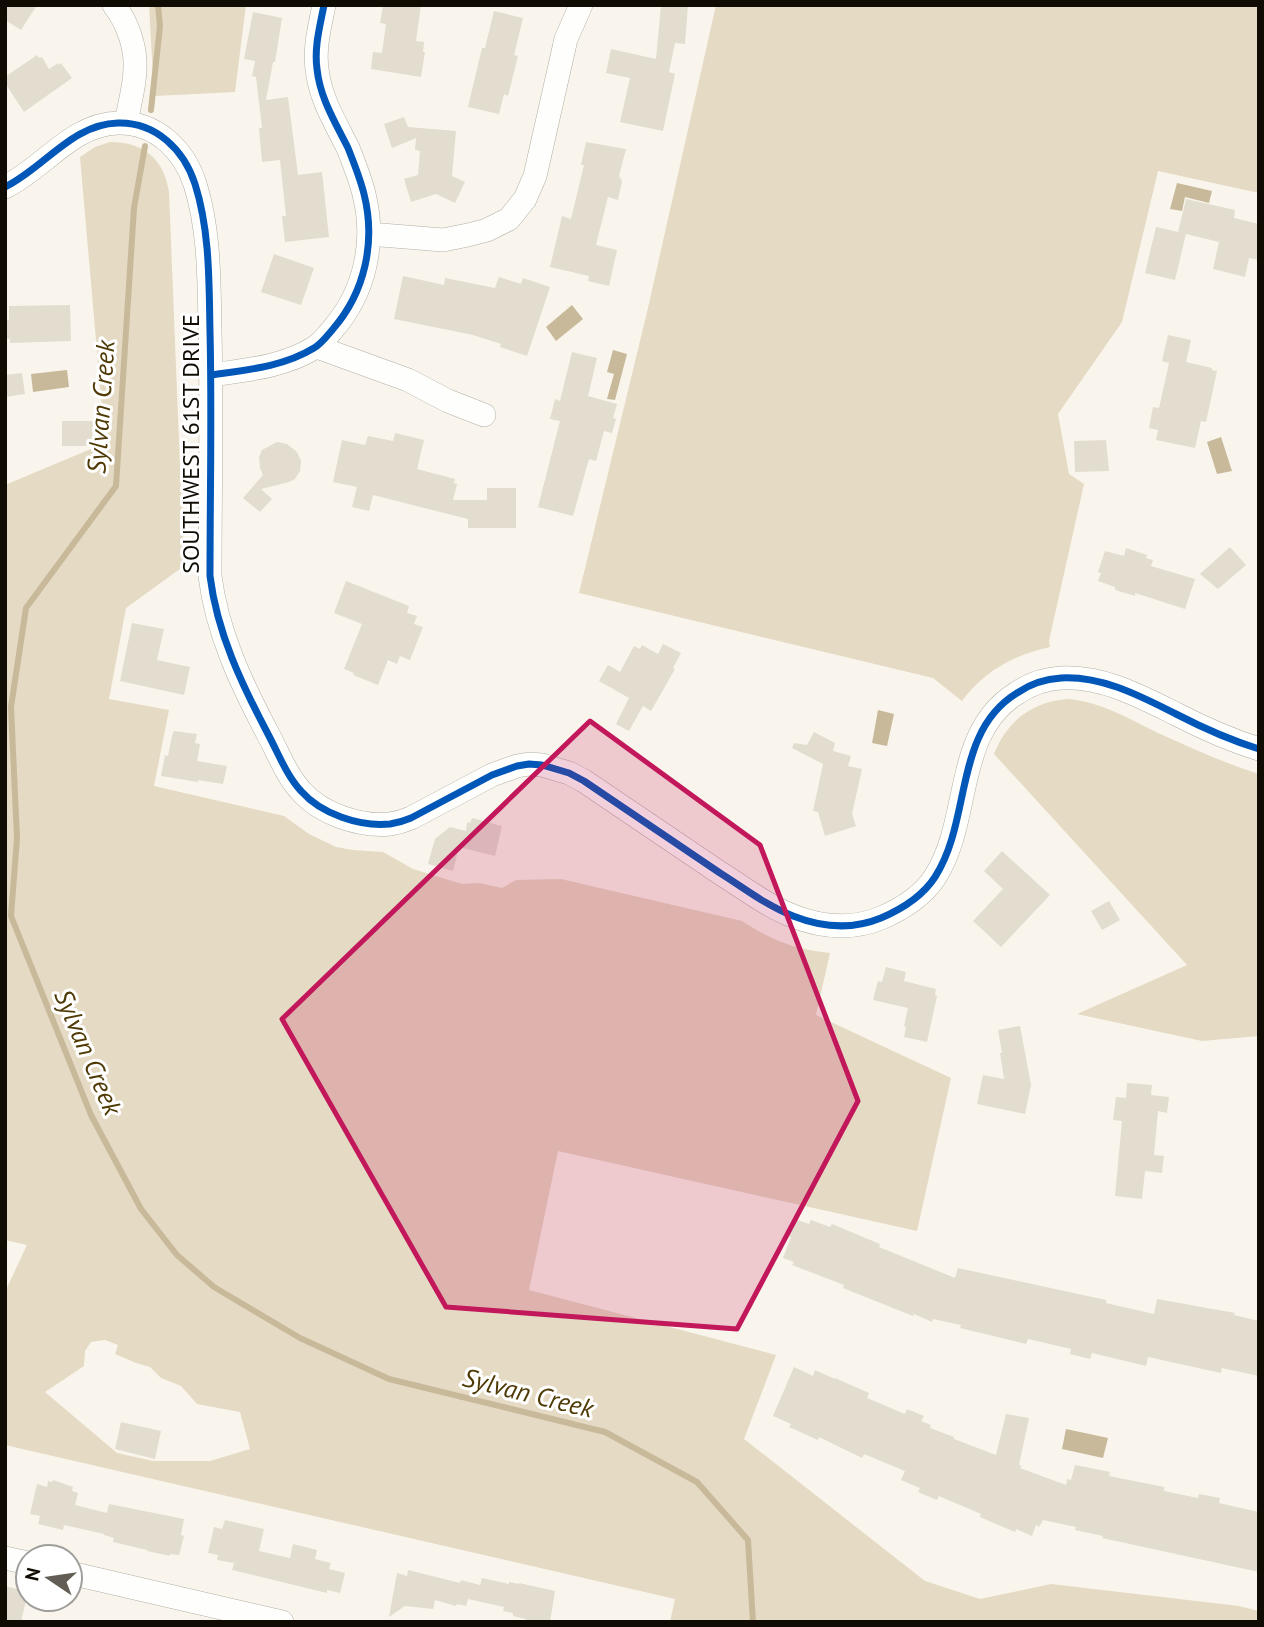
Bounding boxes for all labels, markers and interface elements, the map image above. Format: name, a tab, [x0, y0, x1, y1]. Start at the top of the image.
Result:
street label: SOUTHWEST 61ST DRIVE	[175, 314, 206, 574]
water label: Sylvan Creek	[79, 338, 122, 475]
water label: Sylvan Creek	[47, 984, 130, 1121]
water label: Sylvan Creek	[459, 1360, 598, 1425]
north arrow	[14, 1543, 84, 1613]
text: N	[19, 1565, 46, 1583]

